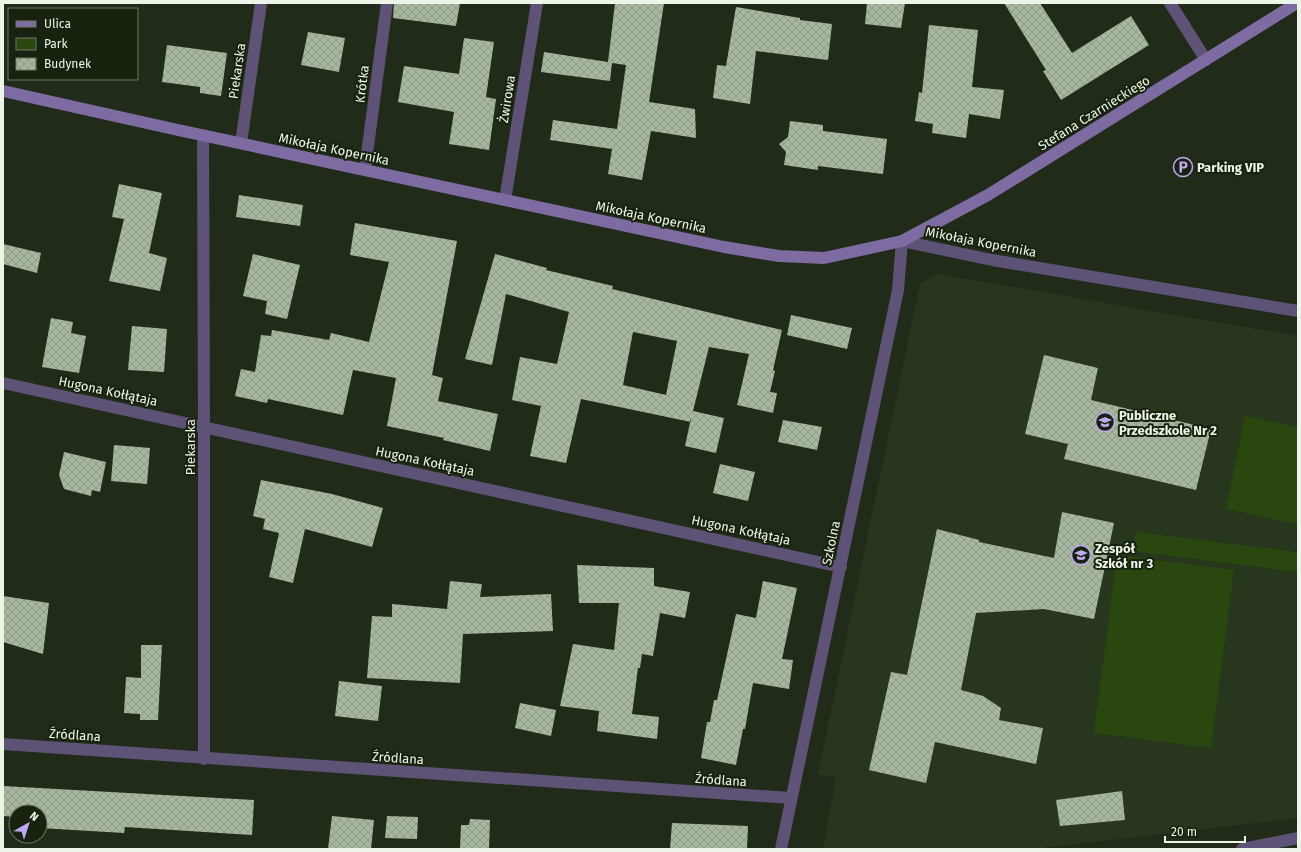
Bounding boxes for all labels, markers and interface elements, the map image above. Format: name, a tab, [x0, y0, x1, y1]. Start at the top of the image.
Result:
legend	[8, 8, 138, 80]
text: Ulica	[44, 17, 71, 31]
text: Park	[44, 37, 68, 51]
street label: Piekarska	[226, 42, 248, 100]
text: Budynek	[44, 57, 92, 71]
street label: Krótka	[352, 64, 372, 104]
street label: Stefana Czarnieckiego	[1035, 72, 1153, 154]
street label: Żwirowa	[496, 74, 518, 124]
street label: Mikołaja Kopernika	[277, 130, 391, 168]
parking icon: Parking VIP	[1172, 156, 1194, 178]
place label: Parking VIP	[1197, 160, 1264, 175]
street label: Mikołaja Kopernika	[594, 198, 708, 236]
street label: Mikołaja Kopernika	[924, 224, 1038, 260]
street label: Hugona Kołłątaja	[57, 373, 159, 409]
place label: Publiczne Przedszkole Nr 2	[1119, 408, 1217, 438]
school or university icon: Publiczne Przedszkole Nr 2	[1094, 411, 1116, 433]
street label: Piekarska	[183, 419, 198, 475]
street label: Hugona Kołłątaja	[374, 443, 476, 479]
street label: Hugona Kołłątaja	[690, 512, 792, 548]
street label: Szkolna	[819, 519, 843, 567]
place label: Zespół Szkół nr 3	[1095, 541, 1153, 571]
school or university icon: Zespół Szkół nr 3	[1070, 544, 1092, 566]
street label: Źródlana	[48, 726, 102, 744]
street label: Źródlana	[371, 749, 425, 767]
street label: Źródlana	[694, 771, 748, 789]
north arrow	[8, 804, 48, 844]
text: N	[27, 809, 41, 824]
scale bar	[1165, 818, 1245, 844]
text: 20 m	[1171, 825, 1197, 839]

